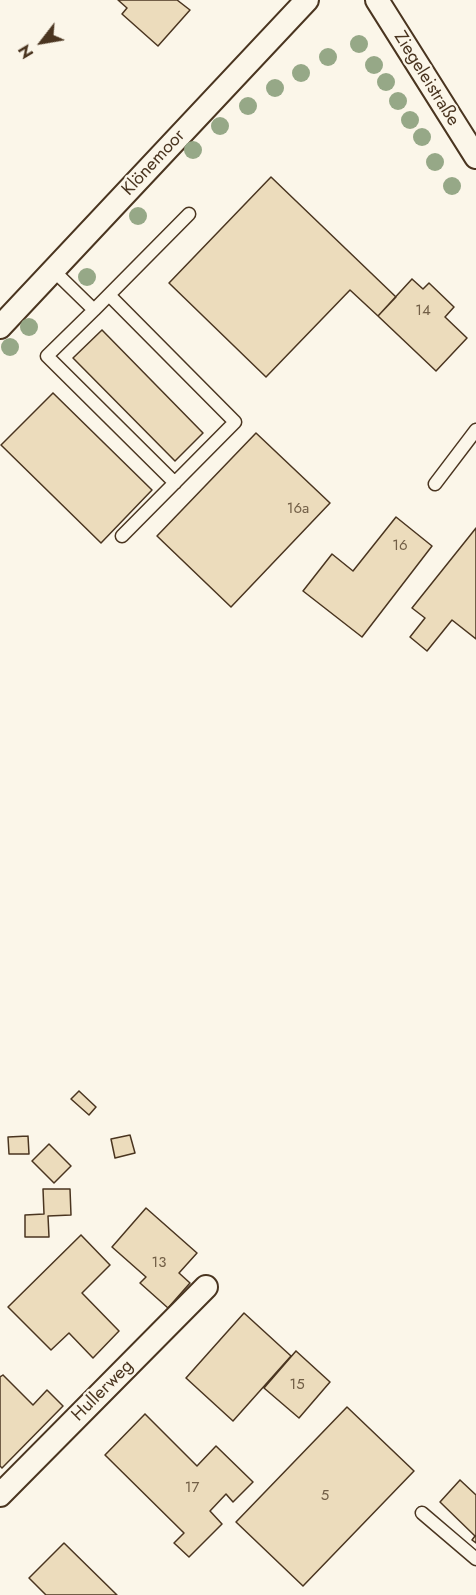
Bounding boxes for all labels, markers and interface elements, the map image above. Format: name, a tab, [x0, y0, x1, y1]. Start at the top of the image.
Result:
north arrow	[12, 12, 72, 72]
street label: Ziegeleistraße	[388, 28, 464, 130]
text: N	[13, 40, 39, 63]
street label: Klönemoor	[118, 125, 190, 201]
house number: 14	[415, 302, 431, 320]
house number: 16a	[287, 500, 309, 518]
house number: 16	[392, 537, 408, 555]
house number: 13	[152, 1254, 166, 1272]
street label: Hullerweg	[68, 1356, 138, 1426]
house number: 15	[289, 1376, 305, 1394]
house number: 17	[185, 1479, 199, 1497]
house number: 5	[321, 1487, 329, 1505]

